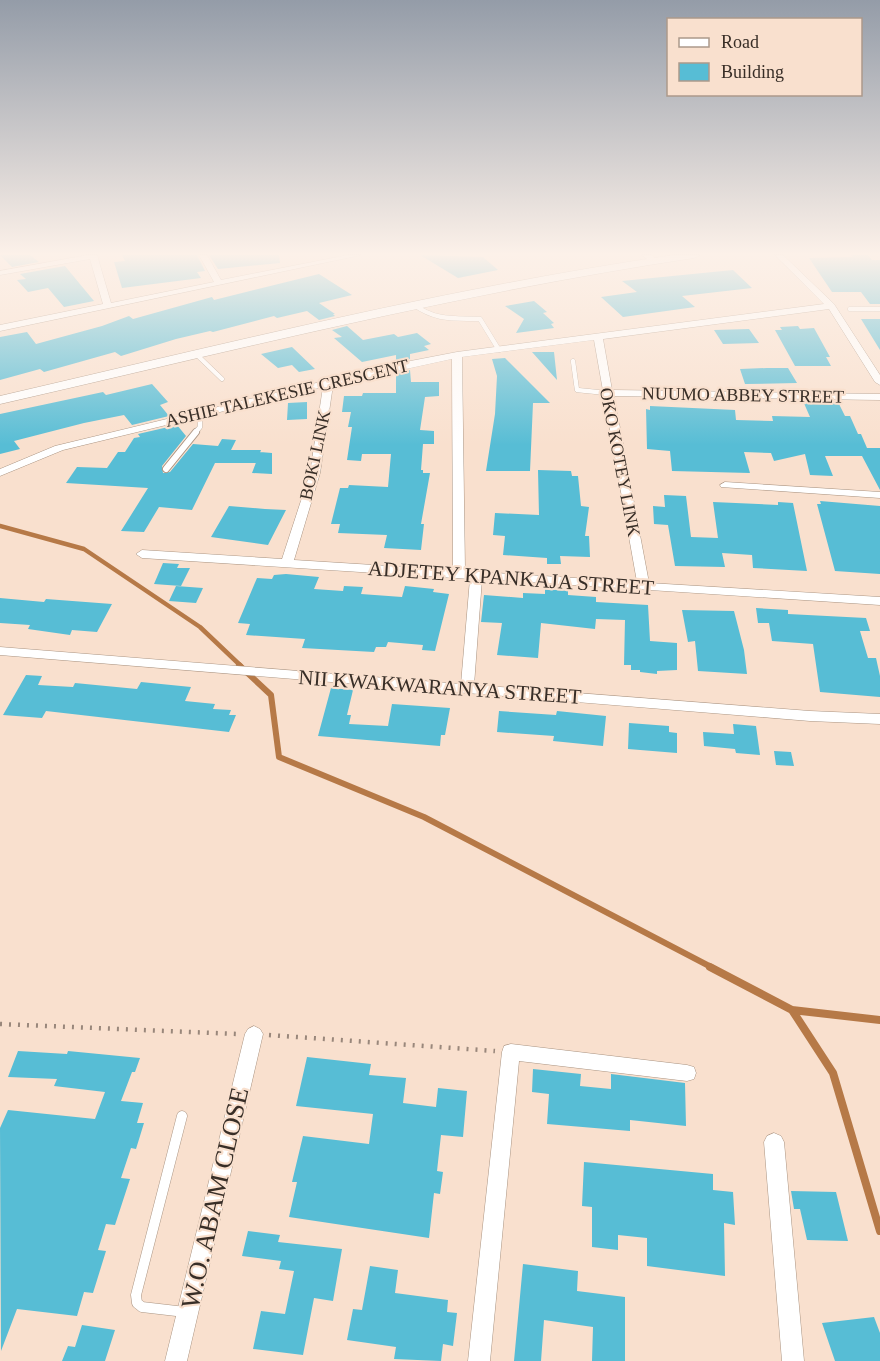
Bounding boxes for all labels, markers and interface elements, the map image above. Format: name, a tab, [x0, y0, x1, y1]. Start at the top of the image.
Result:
legend	[667, 18, 862, 96]
text: Road	[721, 32, 759, 52]
text: Building	[721, 62, 784, 82]
street label: ASHIE TALEKESIE CRESCENT	[163, 355, 411, 431]
street label: NUUMO ABBEY STREET	[642, 383, 844, 407]
street label: OKO KOTEY LINK	[596, 386, 644, 538]
street label: BOKI LINK	[296, 408, 334, 502]
street label: ADJETEY KPANKAJA STREET	[367, 556, 655, 600]
street label: NII KWAKWARANYA STREET	[298, 665, 582, 709]
street label: W.O. ABAM CLOSE	[175, 1085, 255, 1311]

